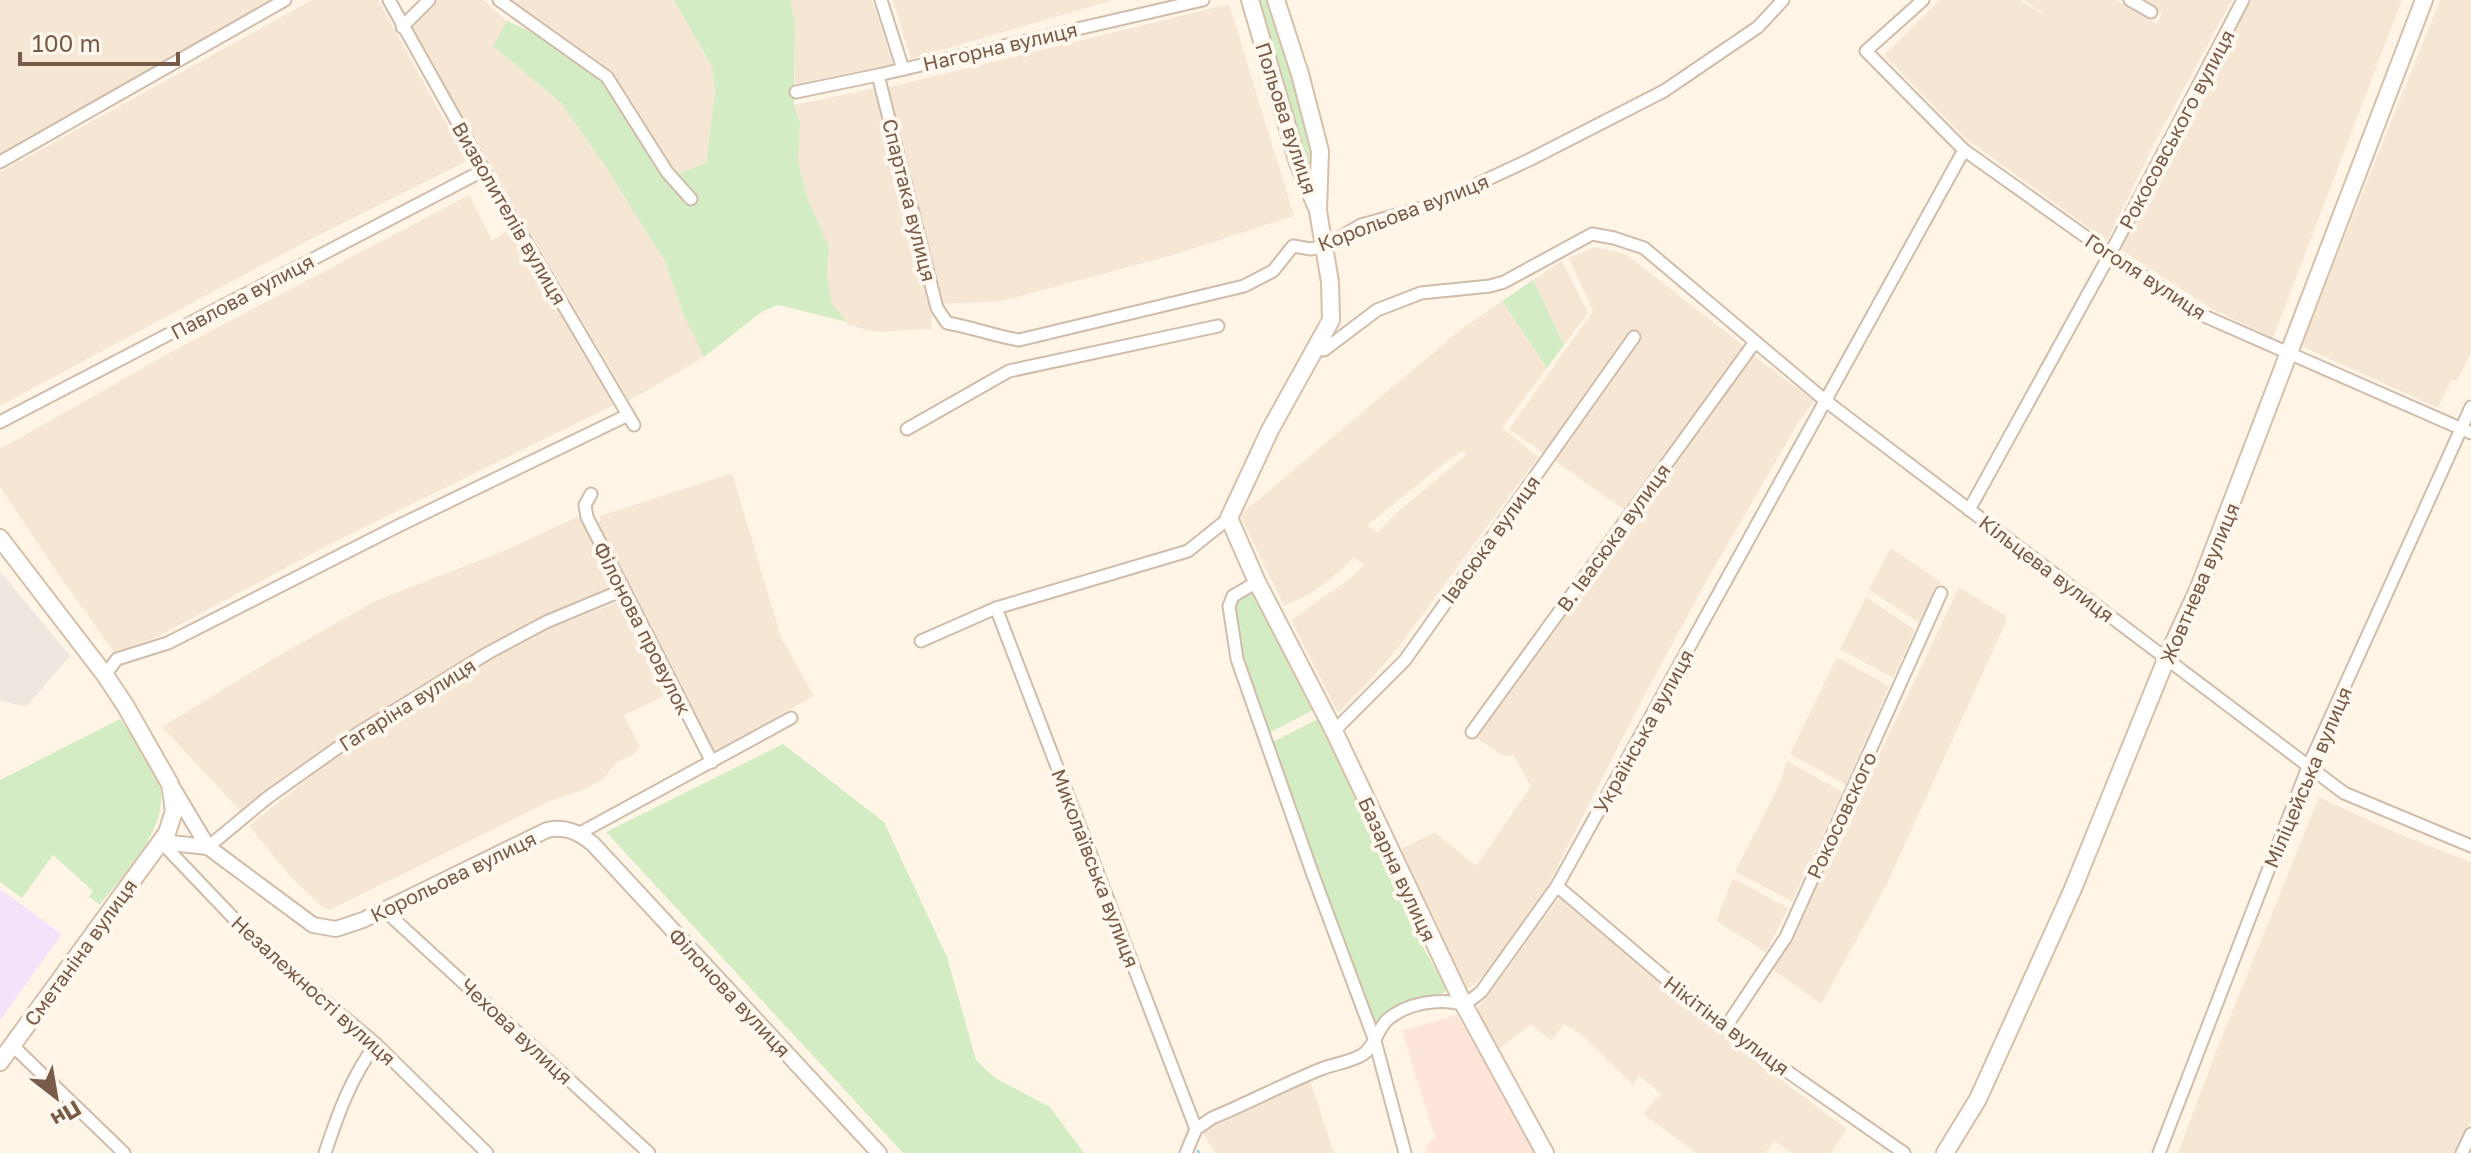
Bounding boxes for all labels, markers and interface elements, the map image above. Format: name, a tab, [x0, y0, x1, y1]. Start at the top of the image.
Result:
scale bar	[20, 16, 178, 66]
street label: Нагорна вулиця	[920, 17, 1080, 75]
street label: Рокосовського вулиця	[2113, 25, 2239, 233]
text: 100 m	[32, 28, 101, 57]
street label: Польова вулиця	[1251, 39, 1323, 197]
street label: Спартака вулиця	[878, 116, 942, 284]
street label: Визволителів вулиця	[448, 117, 572, 309]
street label: Корольова вулиця	[1314, 168, 1492, 256]
street label: Гоголя вулиця	[2081, 228, 2211, 324]
street label: Павлова вулиця	[166, 248, 318, 344]
street label: В. Івасюка вулиця	[1551, 458, 1675, 616]
street label: Івасюка вулиця	[1435, 470, 1545, 608]
street label: Жовтнева вулиця	[2154, 499, 2244, 667]
street label: Кільцева вулиця	[1975, 509, 2119, 627]
street label: Філонова провулок	[589, 537, 697, 719]
street label: Українська вулиця	[1588, 645, 1698, 817]
street label: Гагаріна вулиця	[334, 652, 480, 756]
street label: Міліцейська вулиця	[2258, 683, 2356, 871]
street label: Рокосовского	[1801, 748, 1881, 882]
street label: Миколаївська вулиця	[1047, 765, 1145, 971]
street label: Базарна вулиця	[1354, 793, 1442, 945]
street label: Корольова вулиця	[366, 825, 540, 927]
street label: Сметаніна вулиця	[19, 874, 141, 1030]
street label: Незалежності вулиця	[227, 910, 401, 1070]
street label: Філонова вулиця	[664, 923, 796, 1061]
street label: Нікітіна вулиця	[1660, 970, 1794, 1080]
street label: Чехова вулиця	[456, 973, 578, 1089]
north arrow	[16, 1057, 96, 1137]
text: Пн	[47, 1095, 86, 1134]

